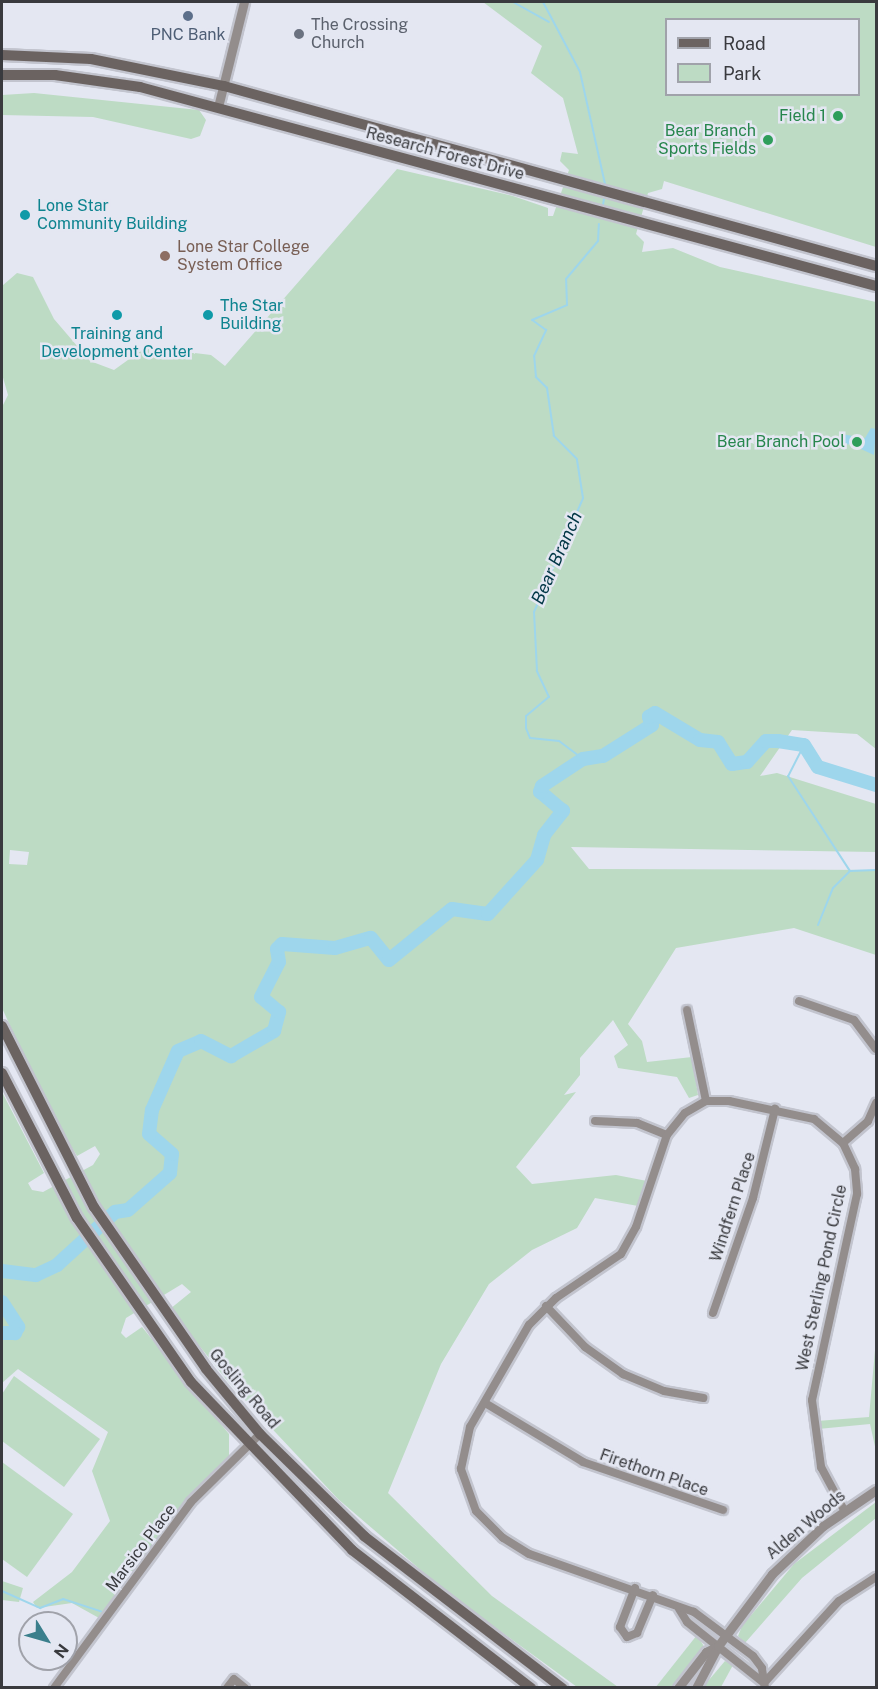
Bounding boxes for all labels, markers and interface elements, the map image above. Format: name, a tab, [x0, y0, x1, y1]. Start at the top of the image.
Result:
marker: PNC Bank	[181, 9, 195, 23]
place label: The Crossing Church	[311, 15, 408, 53]
legend	[665, 18, 860, 96]
place label: PNC Bank	[151, 25, 225, 45]
marker: The Crossing Church	[292, 27, 306, 41]
text: Road	[723, 33, 766, 54]
text: Park	[723, 63, 761, 84]
place label: Field 1	[779, 106, 826, 126]
marker: Field 1	[831, 109, 845, 123]
place label: Bear Branch Sports Fields	[658, 121, 756, 159]
street label: Research Forest Drive	[364, 124, 526, 184]
marker: Bear Branch Sports Fields	[761, 133, 775, 147]
place label: Lone Star Community Building	[37, 196, 188, 234]
marker: Lone Star Community Building	[18, 208, 32, 222]
place label: Lone Star College System Office	[177, 237, 310, 275]
marker: Lone Star College System Office	[158, 249, 172, 263]
place label: The Star Building	[220, 296, 283, 334]
marker: Training and Development Center	[110, 308, 124, 322]
marker: The Star Building	[201, 308, 215, 322]
place label: Training and Development Center	[41, 324, 193, 362]
place label: Bear Branch Pool	[717, 432, 845, 452]
marker: Bear Branch Pool	[850, 435, 864, 449]
water label: Bear Branch	[527, 508, 587, 608]
street label: Windfern Place	[706, 1150, 760, 1264]
street label: West Sterling Pond Circle	[793, 1183, 851, 1373]
street label: Gosling Road	[205, 1345, 283, 1433]
street label: Firethorn Place	[597, 1445, 711, 1501]
street label: Alden Woods	[762, 1486, 850, 1564]
street label: Marsico Place	[102, 1501, 180, 1595]
north arrow	[18, 1611, 78, 1671]
text: N	[50, 1640, 73, 1662]

